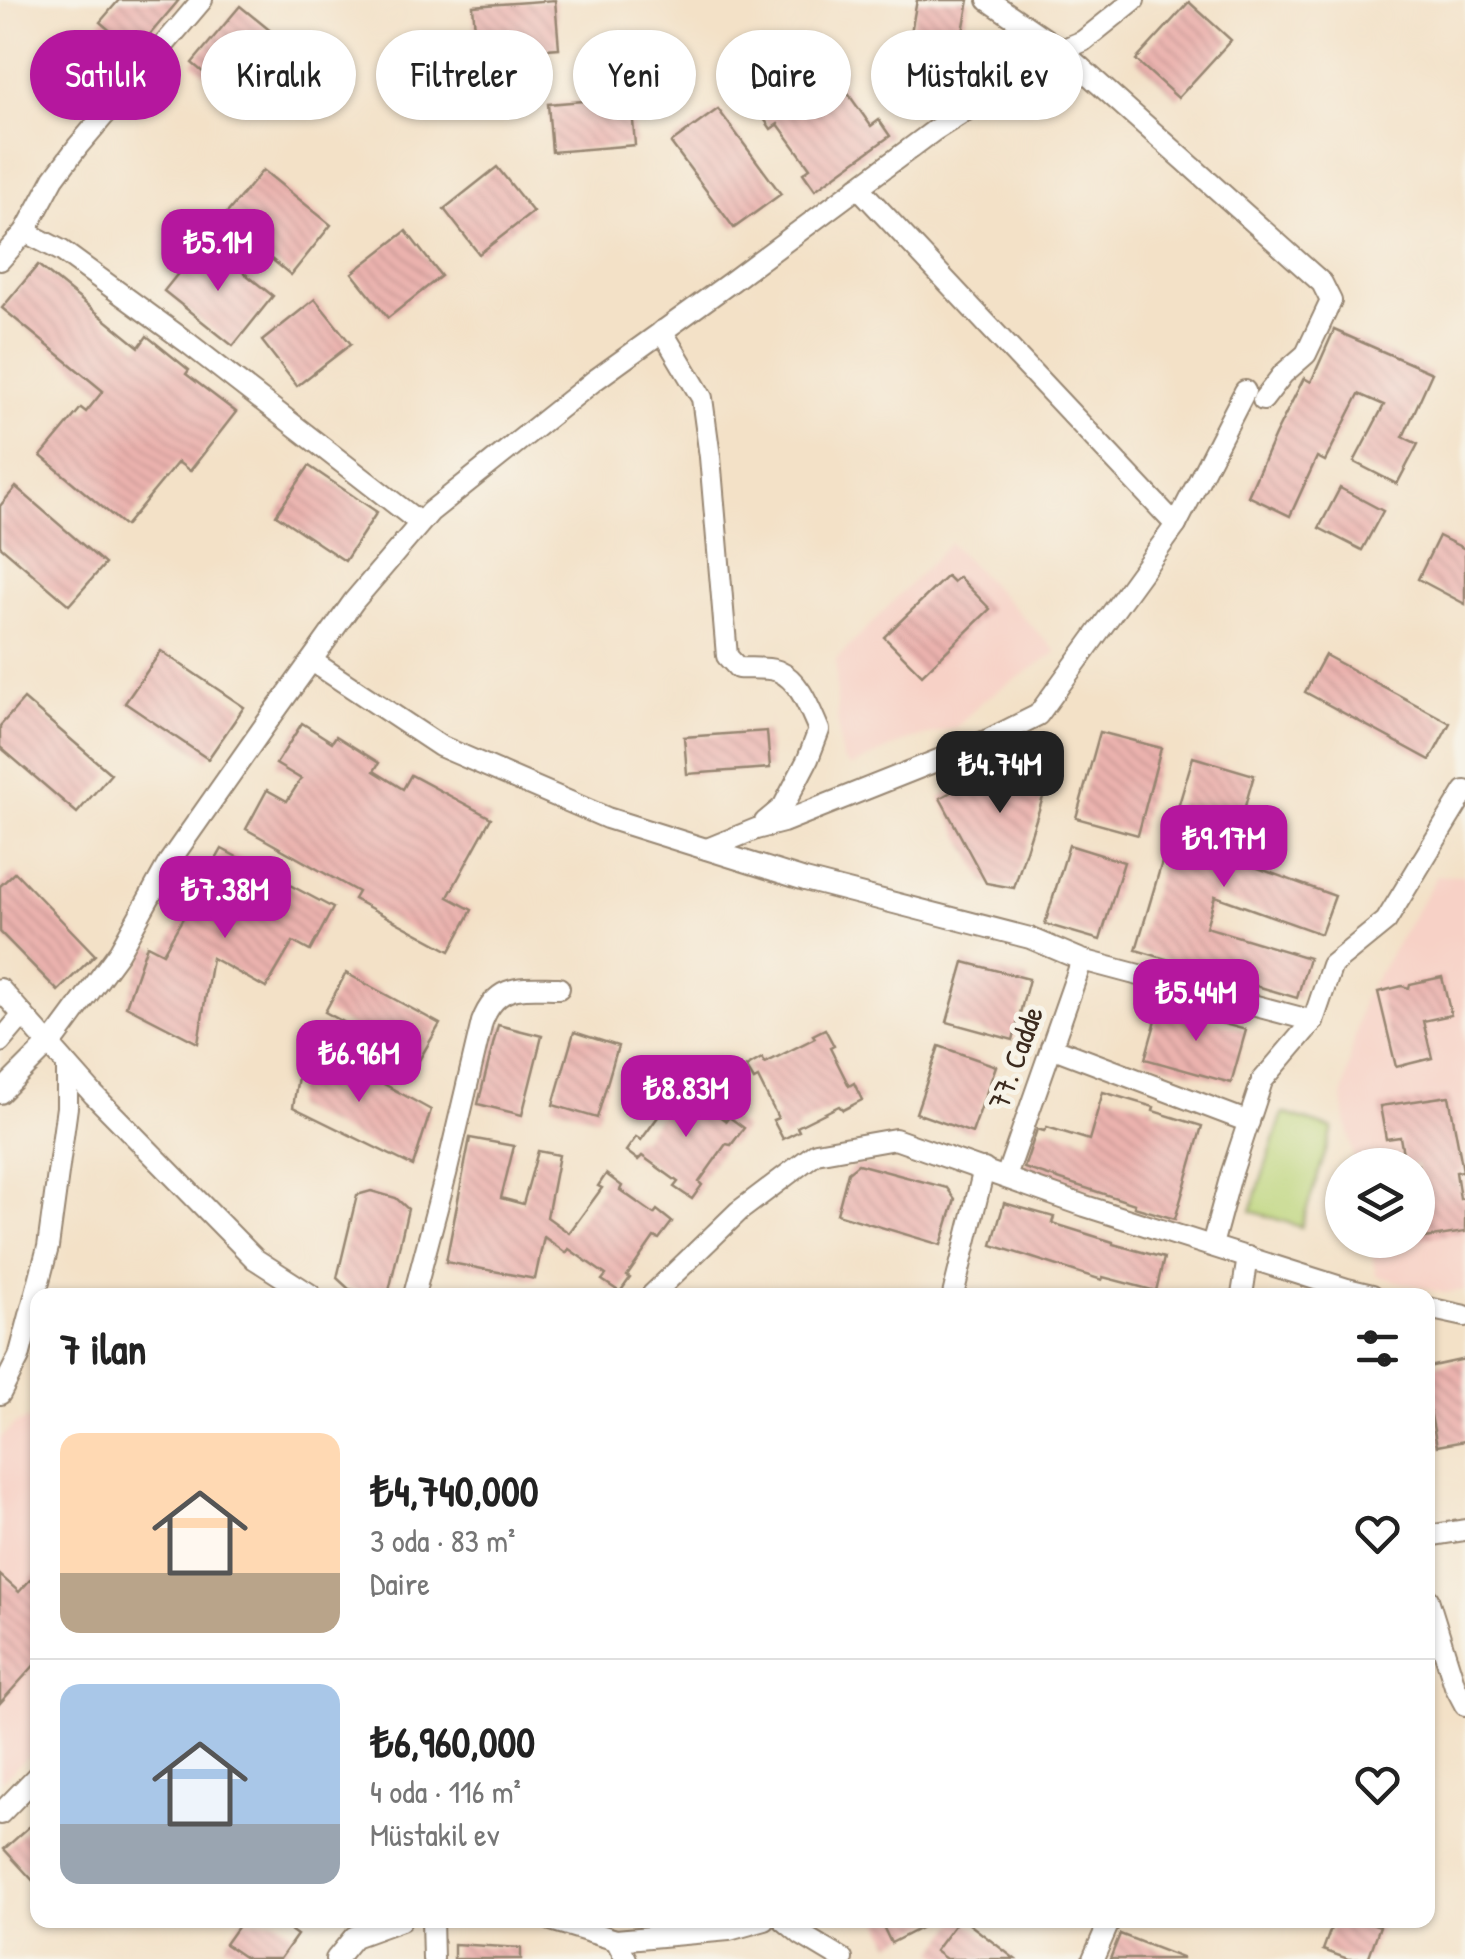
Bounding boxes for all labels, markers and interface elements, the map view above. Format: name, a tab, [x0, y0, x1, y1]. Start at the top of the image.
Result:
chip: Satılık	[30, 30, 181, 120]
chip: Kiralık	[201, 30, 356, 120]
chip: Filtreler	[376, 30, 553, 120]
chip: Yeni	[573, 30, 696, 120]
chip: Daire	[716, 30, 851, 120]
chip: Müstakil ev	[871, 30, 1083, 120]
pin: ₺5.1M	[148, 209, 288, 294]
text: ₺5.1M	[183, 220, 253, 263]
pin: ₺4.74M	[919, 731, 1081, 816]
text: ₺4.74M	[958, 742, 1042, 785]
pin: ₺9.17M	[1143, 805, 1305, 890]
text: ₺9.17M	[1182, 816, 1266, 859]
pin: ₺7.38M	[144, 856, 306, 941]
text: ₺7.38M	[181, 867, 269, 910]
pin: ₺5.44M	[1115, 959, 1277, 1044]
text: ₺5.44M	[1155, 970, 1237, 1013]
street label: 77. Cadde	[978, 1001, 1052, 1115]
pin: ₺6.96M	[278, 1020, 440, 1105]
text: ₺6.96M	[318, 1031, 400, 1074]
pin: ₺8.83M	[605, 1055, 767, 1140]
text: ₺8.83M	[643, 1066, 729, 1109]
map controls	[1325, 1148, 1435, 1258]
button: layers	[1325, 1148, 1435, 1258]
text: 7 ilan	[60, 1320, 146, 1377]
icon: filters	[1350, 1321, 1405, 1376]
text: ₺4,740,000	[370, 1462, 539, 1519]
icon: home	[140, 1473, 260, 1593]
icon: heart	[1350, 1506, 1405, 1561]
text: 3 oda · 83 m²	[370, 1519, 515, 1562]
text: Daire	[370, 1562, 430, 1605]
text: ₺6,960,000	[370, 1713, 535, 1770]
icon: home	[140, 1724, 260, 1844]
icon: heart	[1350, 1757, 1405, 1812]
text: 4 oda · 116 m²	[370, 1770, 521, 1813]
text: Müstakil ev	[370, 1813, 500, 1856]

